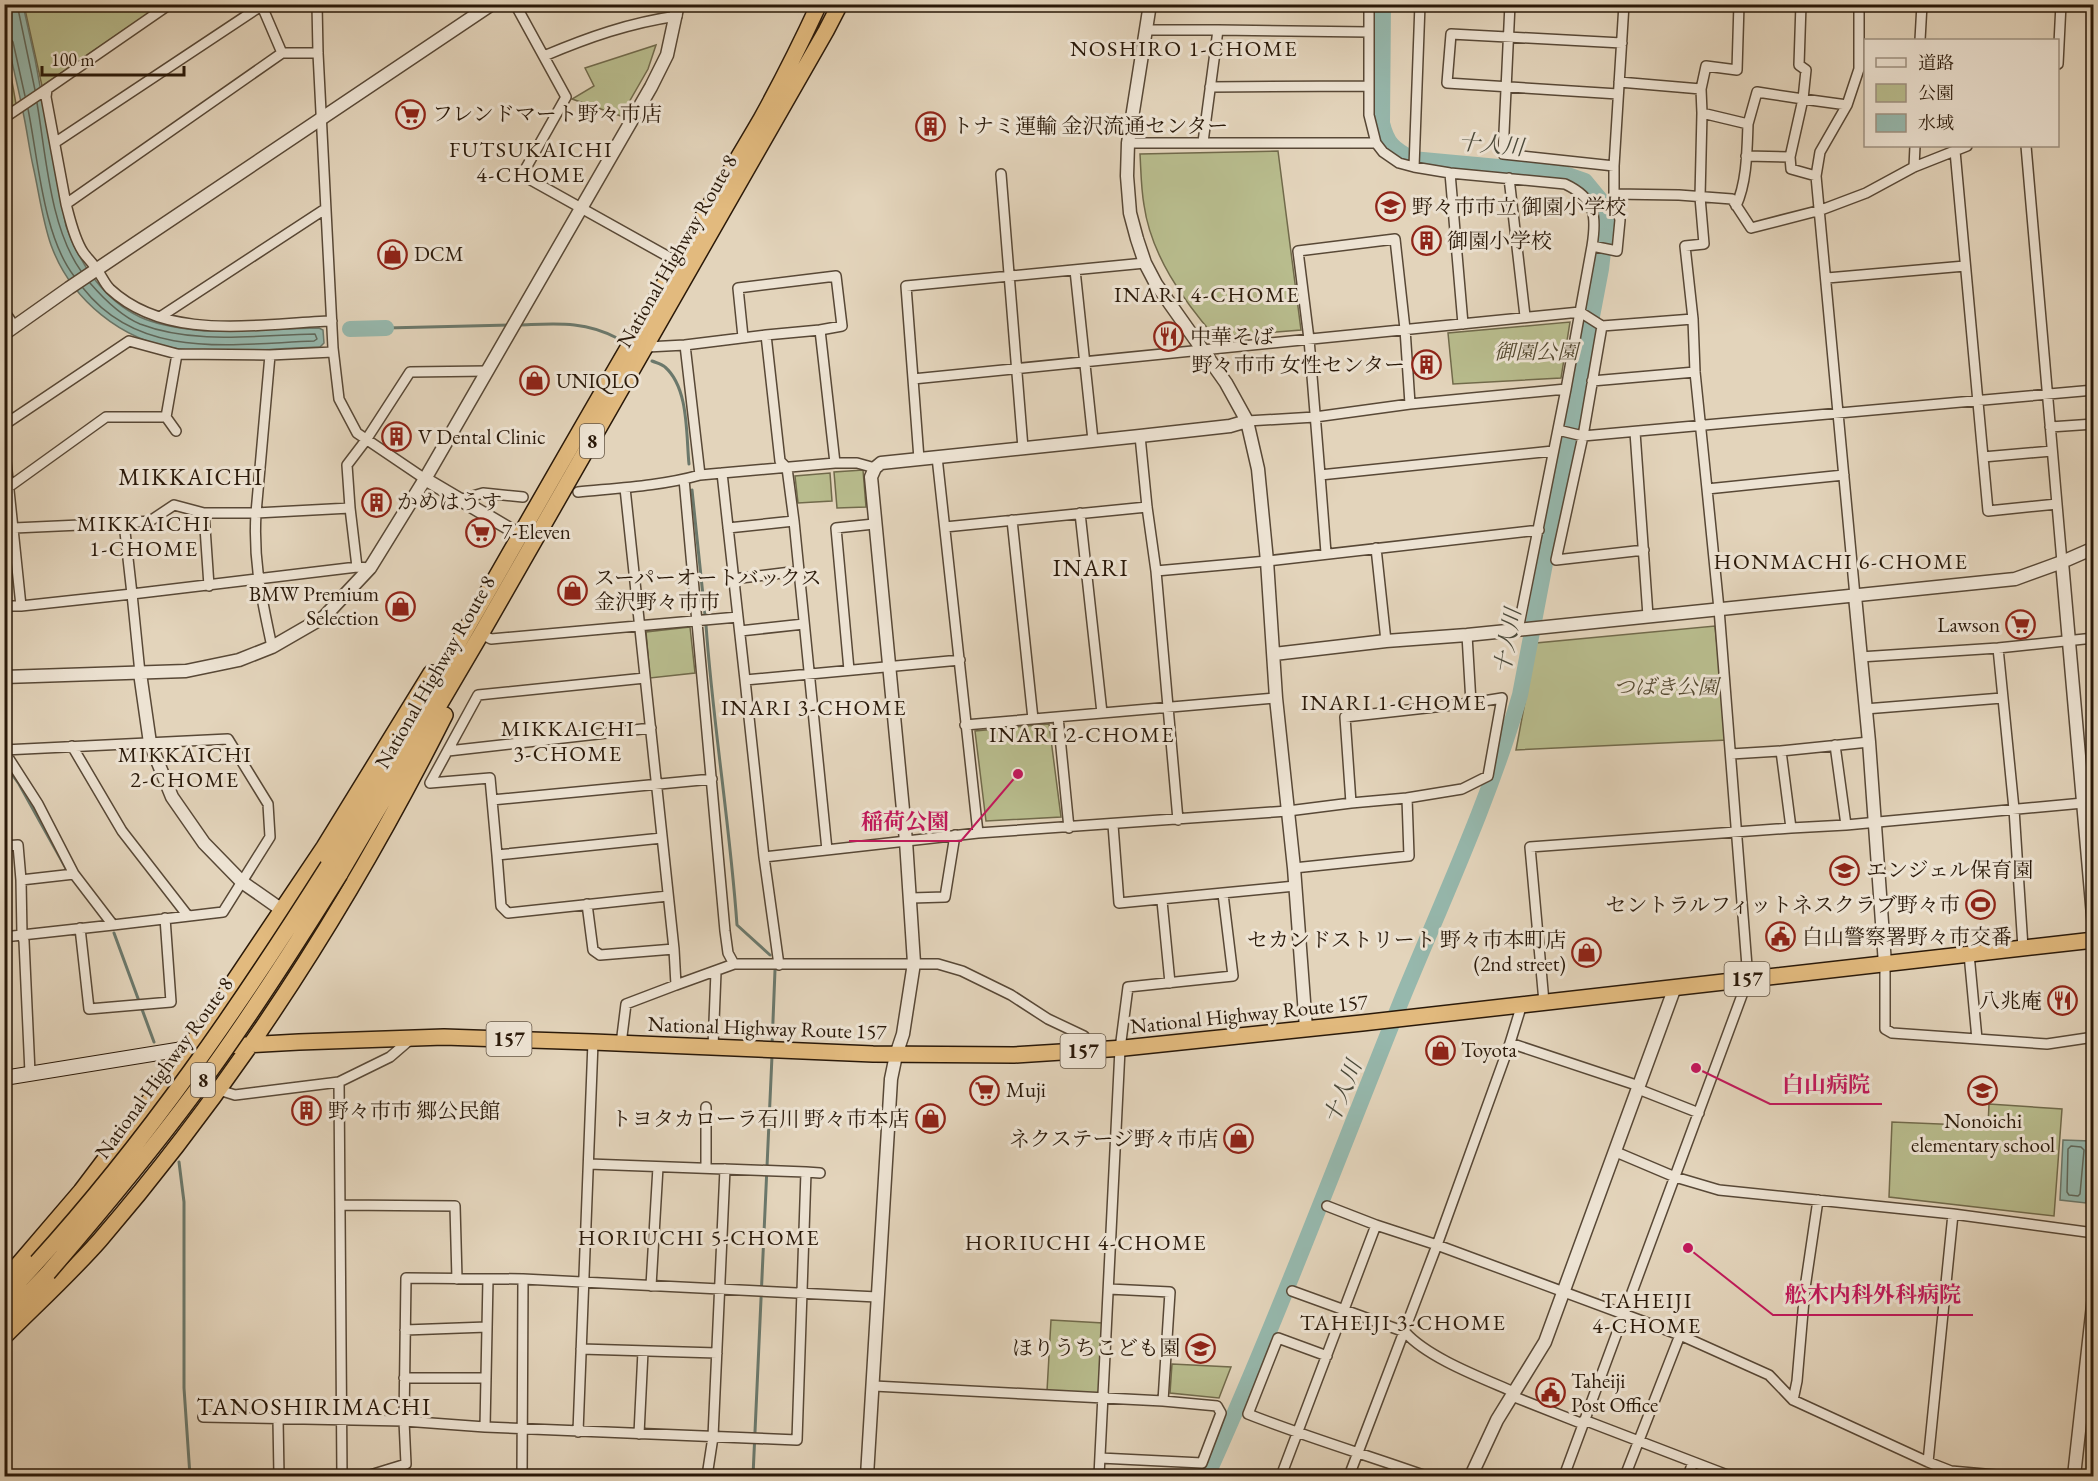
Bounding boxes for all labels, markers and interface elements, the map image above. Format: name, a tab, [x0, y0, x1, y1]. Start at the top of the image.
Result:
district label: NOSHIRO 1-CHOME	[1070, 34, 1298, 63]
scale bar	[42, 39, 184, 77]
legend	[1864, 39, 2059, 147]
text: 100 m	[51, 48, 95, 71]
text: 道路	[1918, 51, 1954, 74]
text: 公園	[1918, 81, 1954, 104]
supermarket icon: フレンドマート野々市店	[395, 98, 427, 130]
place label: フレンドマート野々市店	[432, 100, 662, 127]
building icon: トナミ運輸 金沢流通センター	[915, 110, 947, 142]
text: 水域	[1918, 111, 1954, 134]
place label: トナミ運輸 金沢流通センター	[952, 112, 1228, 139]
water label: 十人川	[1457, 127, 1527, 162]
district label: FUTSUKAICHI 4-CHOME	[449, 135, 613, 189]
street label: National Highway Route 8	[610, 149, 743, 352]
school or university icon: 野々市市立 御園小学校	[1375, 191, 1407, 223]
place label: 野々市市立 御園小学校	[1412, 193, 1626, 220]
building icon: 御園小学校	[1410, 225, 1442, 257]
place label: 御園小学校	[1447, 227, 1552, 254]
shop icon: DCM	[377, 238, 409, 270]
place label: DCM	[414, 240, 464, 267]
district label: INARI 4-CHOME	[1114, 280, 1300, 309]
restaurant icon: 中華そば	[1153, 321, 1185, 353]
place label: 中華そば	[1190, 323, 1274, 350]
park label: 御園公園	[1494, 338, 1581, 365]
building icon: 野々市市 女性センター	[1410, 349, 1442, 381]
place label: 野々市市 女性センター	[1192, 351, 1405, 378]
shop icon: UNIQLO	[519, 365, 551, 397]
place label: UNIQLO	[556, 367, 640, 395]
building icon: V Dental Clinic	[381, 421, 413, 453]
place label: V Dental Clinic	[418, 423, 546, 450]
road number: 8	[580, 424, 604, 458]
district label: MIKKAICHI	[118, 461, 264, 492]
building icon: かめはうす	[360, 486, 392, 518]
place label: かめはうす	[397, 488, 502, 515]
district label: MIKKAICHI 1-CHOME	[77, 509, 211, 563]
supermarket icon: 7-Eleven	[465, 516, 497, 548]
place label: 7-Eleven	[502, 518, 571, 545]
district label: HONMACHI 6-CHOME	[1714, 547, 1968, 576]
district label: INARI	[1053, 552, 1129, 583]
place label: スーパーオートバックス 金沢野々市市	[594, 564, 822, 615]
street label: National Highway Route 8	[368, 570, 501, 773]
shop icon: スーパーオートバックス 金沢野々市市	[557, 574, 589, 606]
place label: BMW Premium Selection	[249, 580, 379, 631]
shop icon: BMW Premium Selection	[384, 590, 416, 622]
water label: 十人川	[1487, 604, 1528, 676]
supermarket icon: Lawson	[2005, 609, 2037, 641]
place label: Lawson	[1937, 611, 2000, 638]
park label: つばき公園	[1614, 673, 1721, 700]
district label: INARI 1-CHOME	[1301, 688, 1487, 717]
district label: INARI 3-CHOME	[721, 693, 907, 722]
district label: MIKKAICHI 3-CHOME	[501, 714, 635, 768]
district label: INARI 2-CHOME	[989, 720, 1175, 749]
district label: MIKKAICHI 2-CHOME	[118, 740, 252, 794]
callout: 稲荷公園	[849, 801, 961, 841]
text: 稲荷公園	[861, 807, 949, 836]
school or university icon: エンジェル保育園	[1829, 854, 1861, 886]
place label: エンジェル保育園	[1866, 856, 2033, 883]
sports icon: セントラルフィットネスクラブ野々市	[1965, 889, 1997, 921]
place label: セントラルフィットネスクラブ野々市	[1606, 891, 1960, 918]
public building icon: 白山警察署野々市交番	[1765, 921, 1797, 953]
place label: 白山警察署野々市交番	[1802, 923, 2012, 950]
place label: セカンドストリート 野々市本町店 (2nd street)	[1247, 926, 1566, 977]
shop icon: セカンドストリート 野々市本町店 (2nd street)	[1571, 936, 1603, 968]
road number: 157	[1724, 962, 1770, 996]
street label: National Highway Route 8	[90, 972, 238, 1164]
restaurant icon: 八兆庵	[2047, 985, 2079, 1017]
place label: 八兆庵	[1979, 987, 2042, 1014]
street label: National Highway Route 157	[1129, 988, 1370, 1039]
street label: National Highway Route 157	[647, 1010, 888, 1045]
road number: 157	[486, 1022, 532, 1056]
road number: 157	[1060, 1034, 1106, 1068]
shop icon: Toyota	[1424, 1034, 1456, 1066]
place label: Toyota	[1461, 1036, 1517, 1063]
water label: 十人川	[1317, 1054, 1369, 1128]
road number: 8	[191, 1063, 215, 1097]
callout: 白山病院	[1770, 1064, 1882, 1104]
text: 白山病院	[1782, 1070, 1870, 1099]
supermarket icon: Muji	[969, 1074, 1001, 1106]
school or university icon: Nonoichi elementary school	[1967, 1074, 1999, 1106]
place label: Muji	[1006, 1076, 1046, 1103]
building icon: 野々市市 郷公民館	[291, 1095, 323, 1127]
place label: 野々市市 郷公民館	[328, 1097, 500, 1124]
shop icon: トヨタカローラ石川 野々市本店	[914, 1103, 946, 1135]
place label: トヨタカローラ石川 野々市本店	[611, 1105, 909, 1132]
place label: Nonoichi elementary school	[1911, 1107, 2055, 1158]
shop icon: ネクステージ野々市店	[1223, 1123, 1255, 1155]
place label: ネクステージ野々市店	[1009, 1125, 1218, 1152]
district label: HORIUCHI 5-CHOME	[578, 1223, 820, 1252]
district label: HORIUCHI 4-CHOME	[965, 1228, 1207, 1257]
callout: 舩木内科外科病院	[1773, 1275, 1973, 1315]
text: 舩木内科外科病院	[1785, 1280, 1961, 1309]
district label: TAHEIJI 4-CHOME	[1592, 1286, 1702, 1340]
district label: TAHEIJI 3-CHOME	[1300, 1308, 1506, 1337]
school or university icon: ほりうちこども園	[1185, 1332, 1217, 1364]
place label: ほりうちこども園	[1012, 1334, 1180, 1361]
place label: Taheiji Post Office	[1571, 1367, 1658, 1418]
public building icon: Taheiji Post Office	[1534, 1377, 1566, 1409]
district label: TANOSHIRIMACHI	[196, 1391, 432, 1422]

